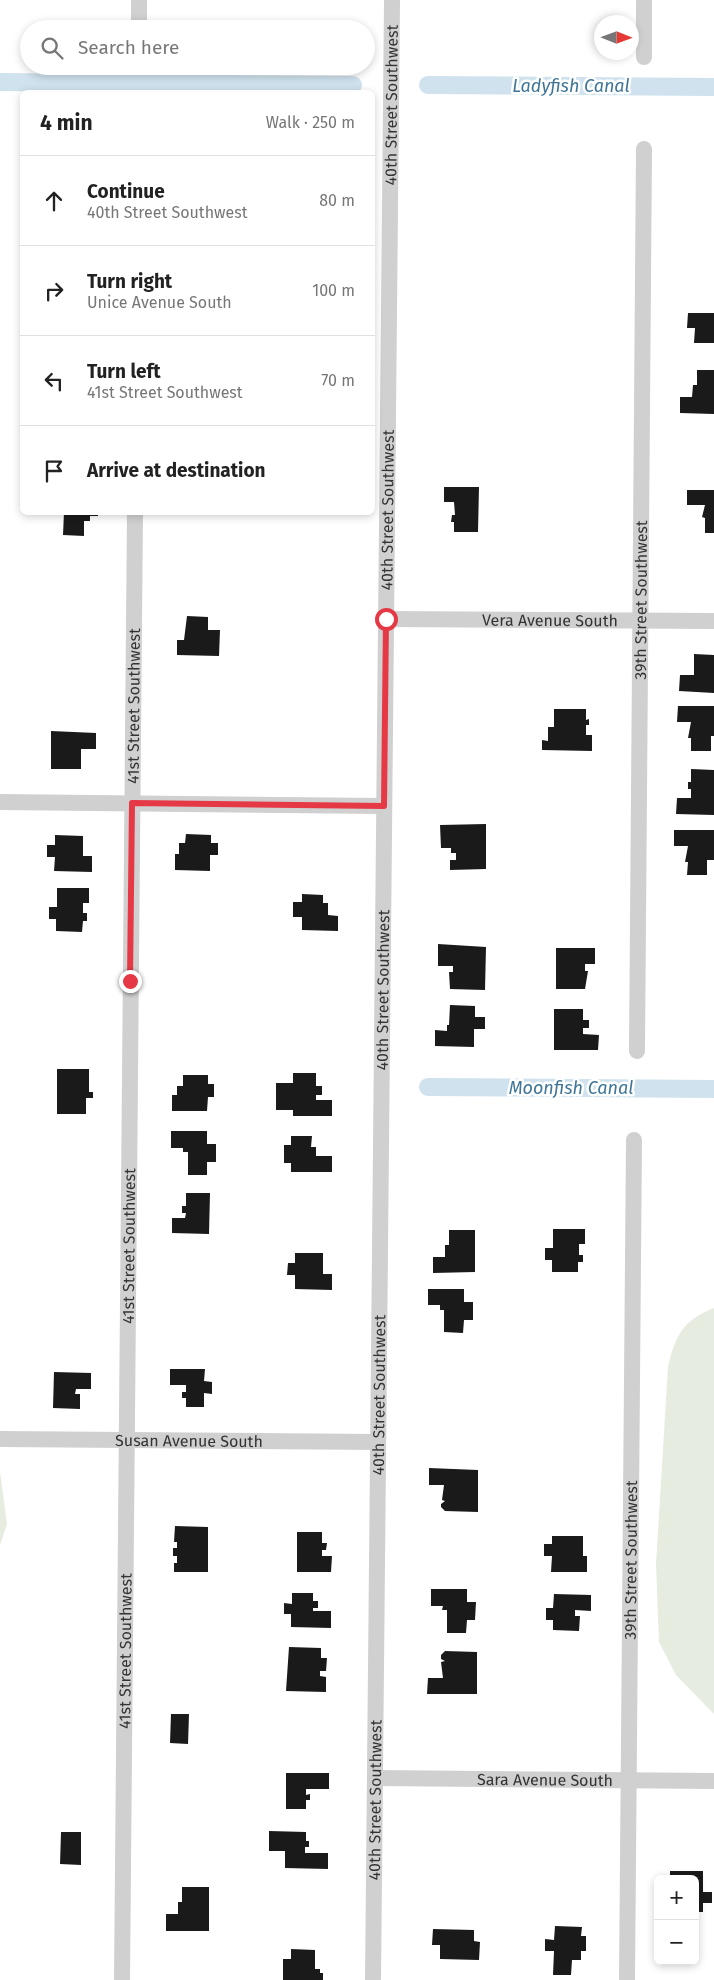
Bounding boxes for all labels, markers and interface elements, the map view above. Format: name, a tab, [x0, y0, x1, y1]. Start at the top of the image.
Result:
north arrow	[594, 15, 639, 60]
search box	[20, 20, 375, 75]
street label: 40th Street Southwest	[381, 24, 401, 186]
icon: search	[38, 34, 66, 62]
text: Search here	[78, 36, 179, 59]
water label: Ladyfish Canal	[512, 75, 630, 97]
text: 4 min	[40, 110, 93, 136]
text: Walk · 250 m	[266, 113, 355, 132]
text: Continue	[87, 180, 165, 203]
icon: ahead	[40, 187, 68, 215]
text: 80 m	[319, 191, 355, 210]
text: 40th Street Southwest	[87, 203, 247, 222]
text: Turn right	[87, 270, 172, 293]
icon: right	[40, 277, 68, 305]
text: 100 m	[312, 281, 355, 300]
text: Unice Avenue South	[87, 293, 232, 312]
text: Turn left	[87, 360, 161, 383]
icon: left	[40, 367, 68, 395]
text: 70 m	[321, 371, 355, 390]
text: 41st Street Southwest	[87, 383, 243, 402]
street label: 40th Street Southwest	[377, 429, 397, 590]
icon: arrive	[40, 457, 68, 485]
text: Arrive at destination	[87, 459, 266, 482]
street label: 39th Street Southwest	[630, 520, 651, 680]
route start	[375, 608, 398, 631]
street label: Vera Avenue South	[482, 610, 618, 630]
street label: 41st Street Southwest	[123, 628, 143, 784]
street label: 40th Street Southwest	[372, 909, 393, 1070]
route end	[119, 970, 142, 993]
water label: Moonfish Canal	[509, 1077, 633, 1099]
street label: 41st Street Southwest	[118, 1168, 139, 1324]
street label: 40th Street Southwest	[368, 1314, 389, 1475]
street label: Susan Avenue South	[115, 1430, 263, 1451]
street label: 39th Street Southwest	[620, 1480, 641, 1640]
street label: 41st Street Southwest	[115, 1573, 135, 1729]
street label: 40th Street Southwest	[364, 1719, 385, 1880]
street label: Sara Avenue South	[477, 1769, 613, 1790]
map controls	[654, 1875, 699, 1965]
button: +	[654, 1875, 699, 1920]
button: −	[654, 1920, 699, 1965]

